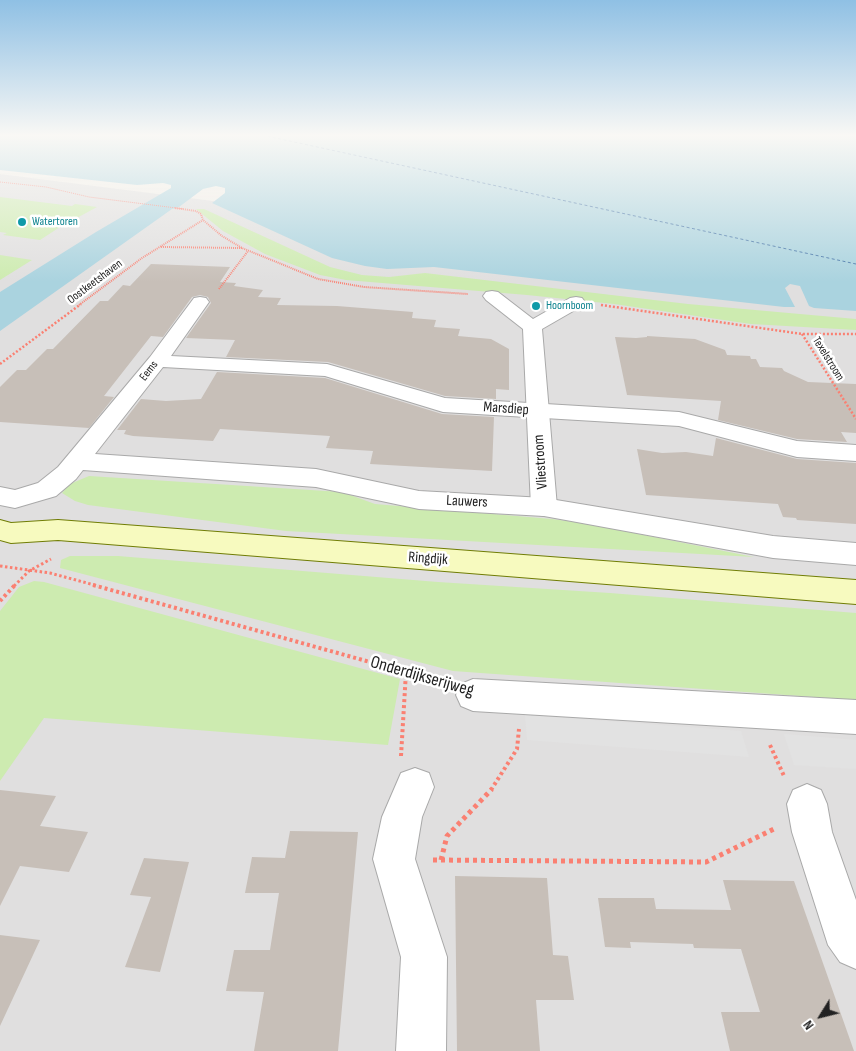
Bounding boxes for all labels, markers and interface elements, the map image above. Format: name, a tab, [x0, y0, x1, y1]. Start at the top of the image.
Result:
place label: Watertoren	[32, 215, 78, 229]
marker: Watertoren	[16, 216, 28, 228]
street label: Oostkeetshaven	[65, 257, 125, 307]
place label: Hoornboom	[546, 299, 593, 313]
marker: Hoornboom	[530, 300, 542, 312]
street label: Texelstroom	[809, 334, 847, 384]
street label: Eems	[137, 358, 161, 384]
street label: Marsdiep	[483, 398, 529, 420]
street label: Vliestroom	[530, 434, 552, 490]
street label: Lauwers	[446, 492, 488, 512]
street label: Ringdijk	[408, 549, 448, 569]
street label: Onderdijkserijweg	[368, 652, 476, 702]
north arrow	[796, 991, 846, 1041]
text: N	[799, 1017, 818, 1033]

